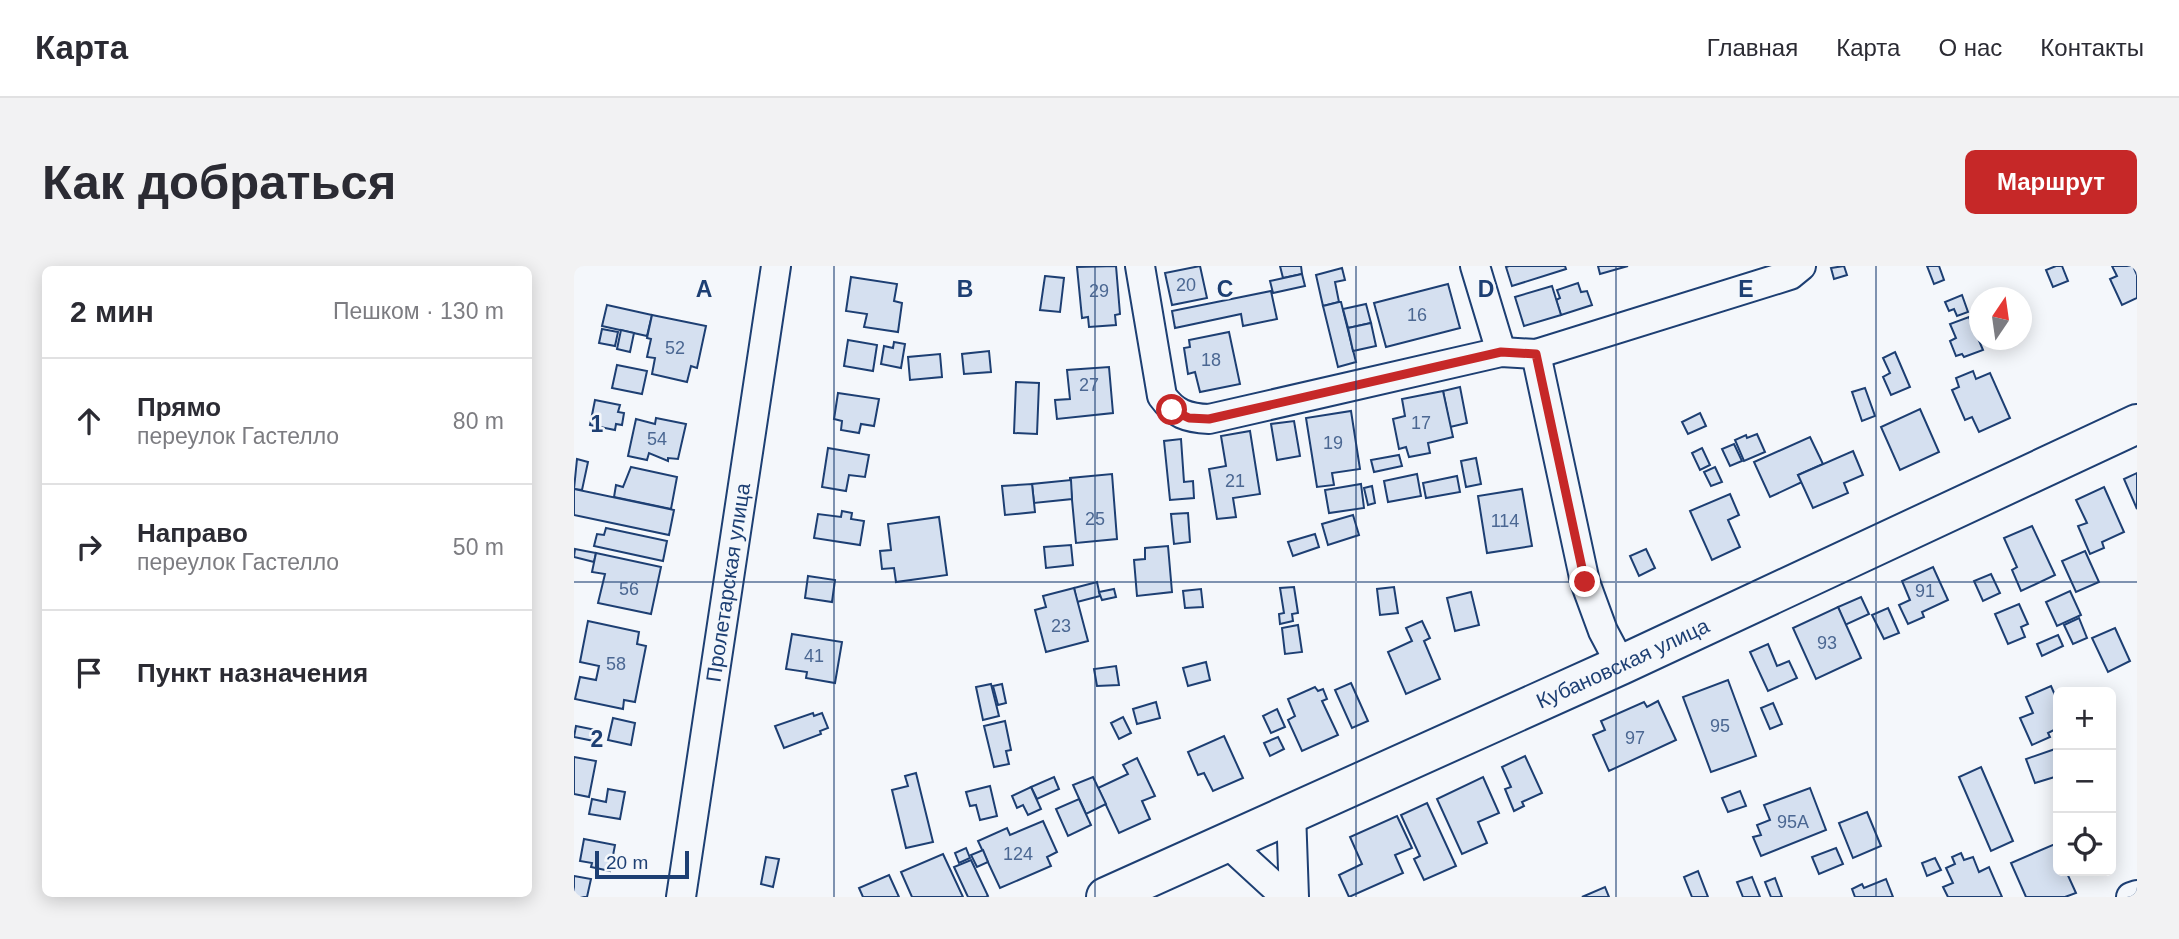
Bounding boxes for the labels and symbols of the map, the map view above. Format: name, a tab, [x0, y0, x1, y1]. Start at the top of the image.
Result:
house number: 20	[1176, 275, 1196, 295]
text: A	[696, 276, 712, 302]
text: B	[957, 276, 973, 302]
text: C	[1217, 276, 1233, 302]
text: D	[1478, 276, 1494, 302]
text: E	[1738, 276, 1754, 302]
house number: 29	[1089, 281, 1109, 301]
north arrow	[1969, 287, 2032, 350]
house number: 16	[1407, 305, 1427, 325]
house number: 52	[665, 338, 685, 358]
house number: 18	[1201, 350, 1221, 370]
house number: 27	[1079, 375, 1099, 395]
route start	[1156, 394, 1187, 425]
text: 1	[591, 411, 604, 437]
house number: 17	[1411, 413, 1431, 433]
house number: 54	[647, 429, 667, 449]
house number: 19	[1323, 433, 1343, 453]
house number: 21	[1225, 471, 1245, 491]
street label: Пролетарская улица	[702, 481, 754, 683]
house number: 25	[1085, 509, 1105, 529]
house number: 114	[1491, 511, 1519, 531]
route end	[1569, 566, 1600, 597]
house number: 56	[619, 579, 639, 599]
house number: 91	[1915, 581, 1935, 601]
street label: Кубановская улица	[1533, 613, 1713, 713]
house number: 23	[1051, 616, 1071, 636]
house number: 93	[1817, 633, 1837, 653]
house number: 41	[804, 646, 824, 666]
house number: 58	[606, 654, 626, 674]
house number: 95	[1710, 716, 1730, 736]
text: 2	[591, 726, 603, 752]
house number: 97	[1625, 728, 1645, 748]
house number: 95А	[1777, 812, 1809, 832]
house number: 124	[1003, 844, 1033, 864]
scale bar	[595, 848, 690, 880]

